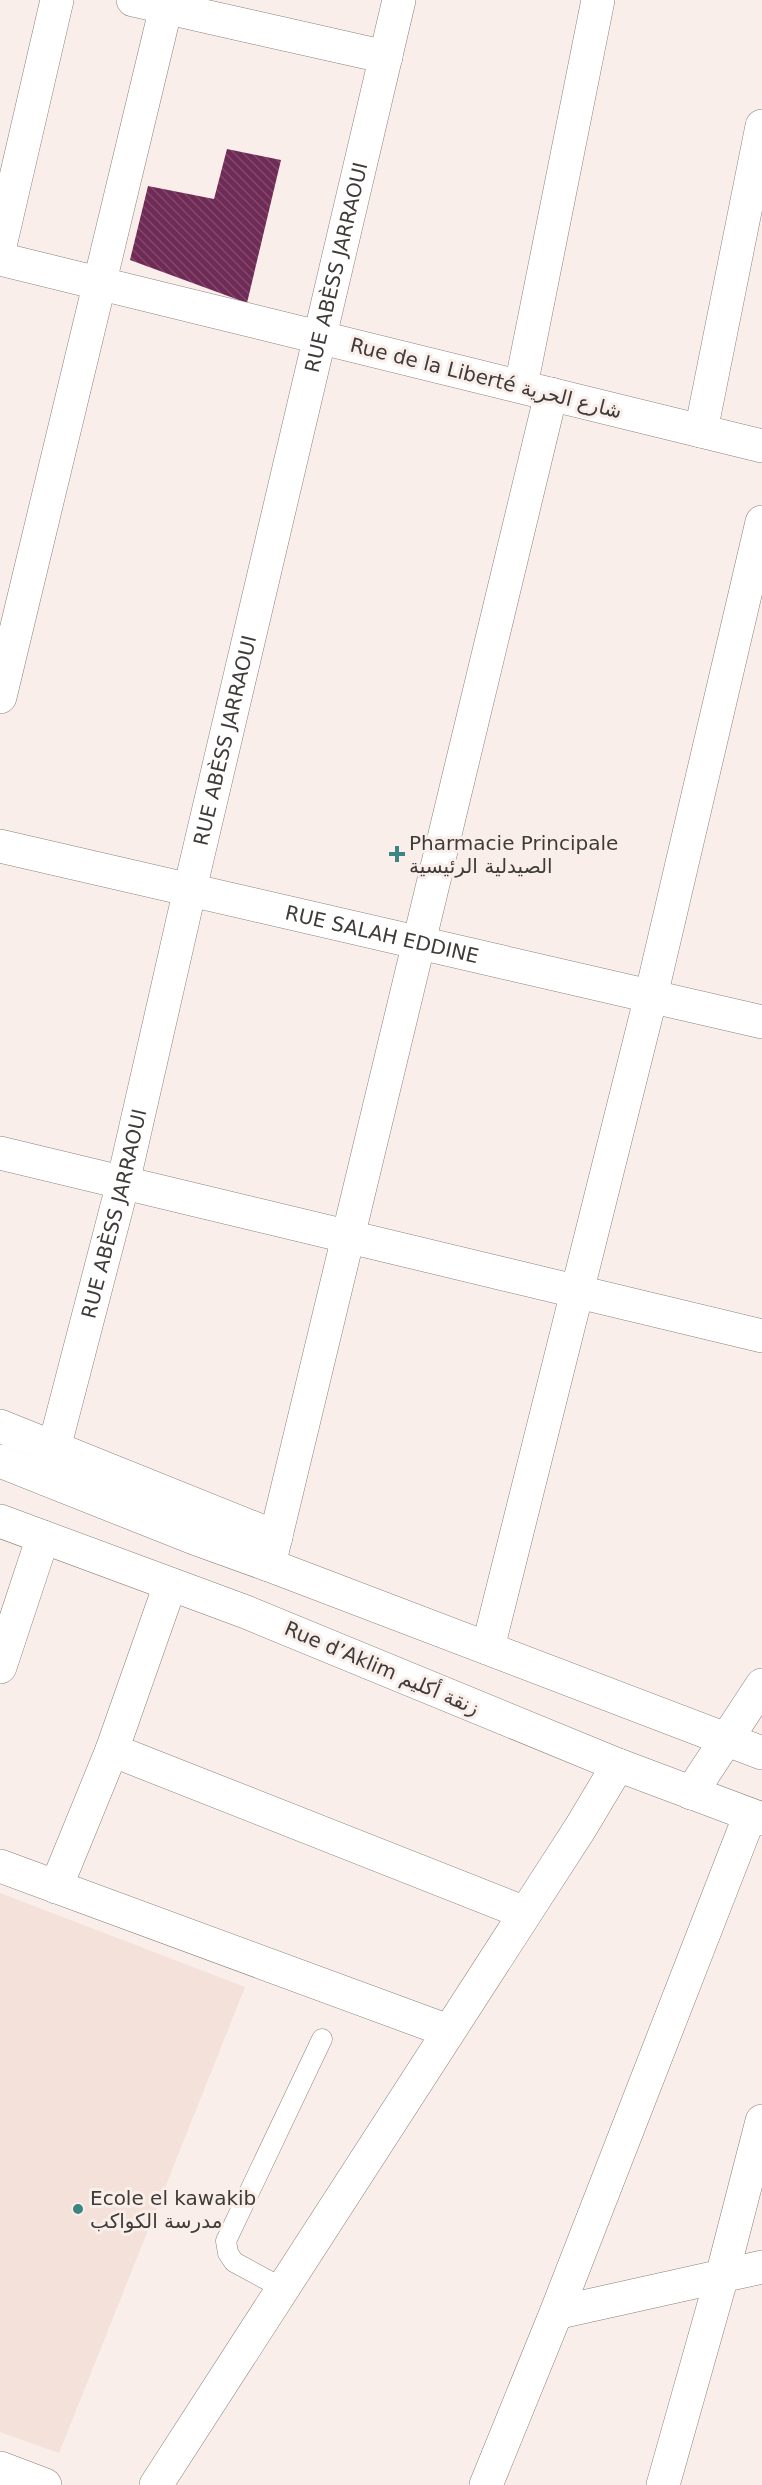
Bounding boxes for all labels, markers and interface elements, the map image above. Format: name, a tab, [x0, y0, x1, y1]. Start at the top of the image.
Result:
street label: RUE ABÈSS JARRAOUI	[300, 160, 372, 375]
street label: Rue de la Liberté شارع الحرية	[348, 333, 624, 423]
street label: RUE ABÈSS JARRAOUI	[189, 633, 261, 848]
place label: Pharmacie Principale الصيدلية الرئيسية	[409, 831, 618, 878]
marker: Pharmacie Principale الصيدلية الرئيسية	[390, 847, 404, 861]
street label: RUE SALAH EDDINE	[283, 900, 481, 968]
street label: RUE ABÈSS JARRAOUI	[76, 1106, 152, 1321]
street label: Rue d’Aklim زنقة أكليم	[281, 1615, 483, 1720]
place label: Ecole el kawakib مدرسة الكواكب	[90, 2186, 256, 2233]
marker: Ecole el kawakib مدرسة الكواكب	[71, 2202, 85, 2216]

